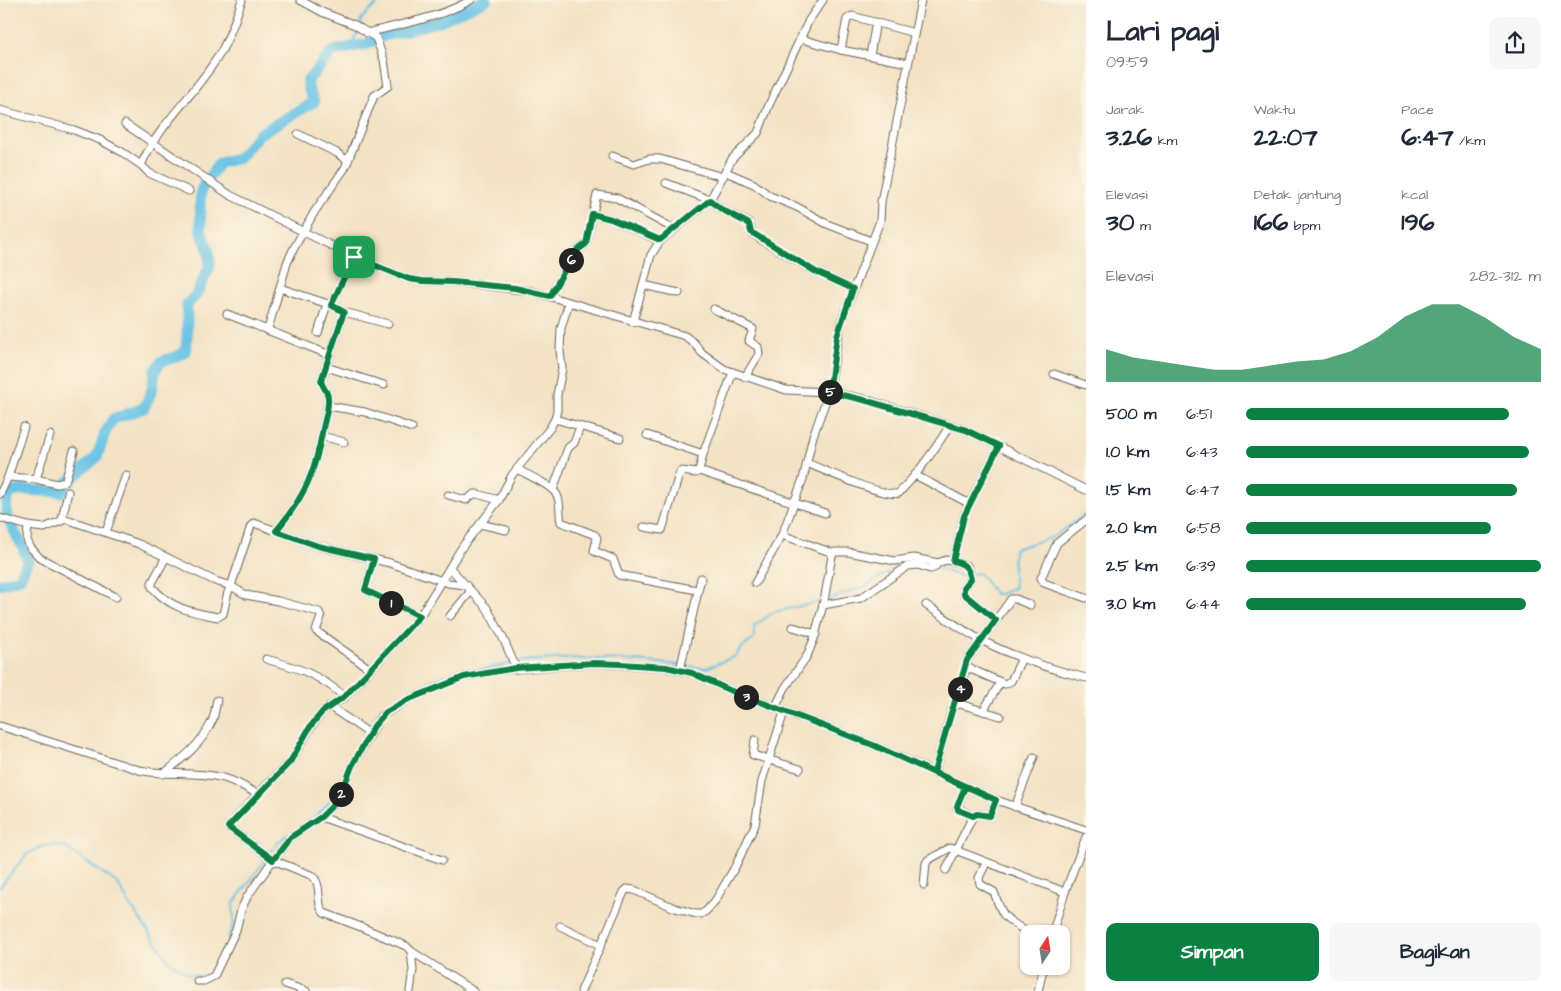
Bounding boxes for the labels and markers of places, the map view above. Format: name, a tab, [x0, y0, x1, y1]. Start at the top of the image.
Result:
pin	[333, 236, 375, 278]
pin: 6	[558, 248, 584, 272]
pin: 5	[818, 380, 842, 404]
pin: 1	[378, 590, 404, 616]
pin: 4	[948, 676, 972, 702]
pin: 3	[734, 684, 758, 710]
pin: 2	[328, 782, 354, 806]

